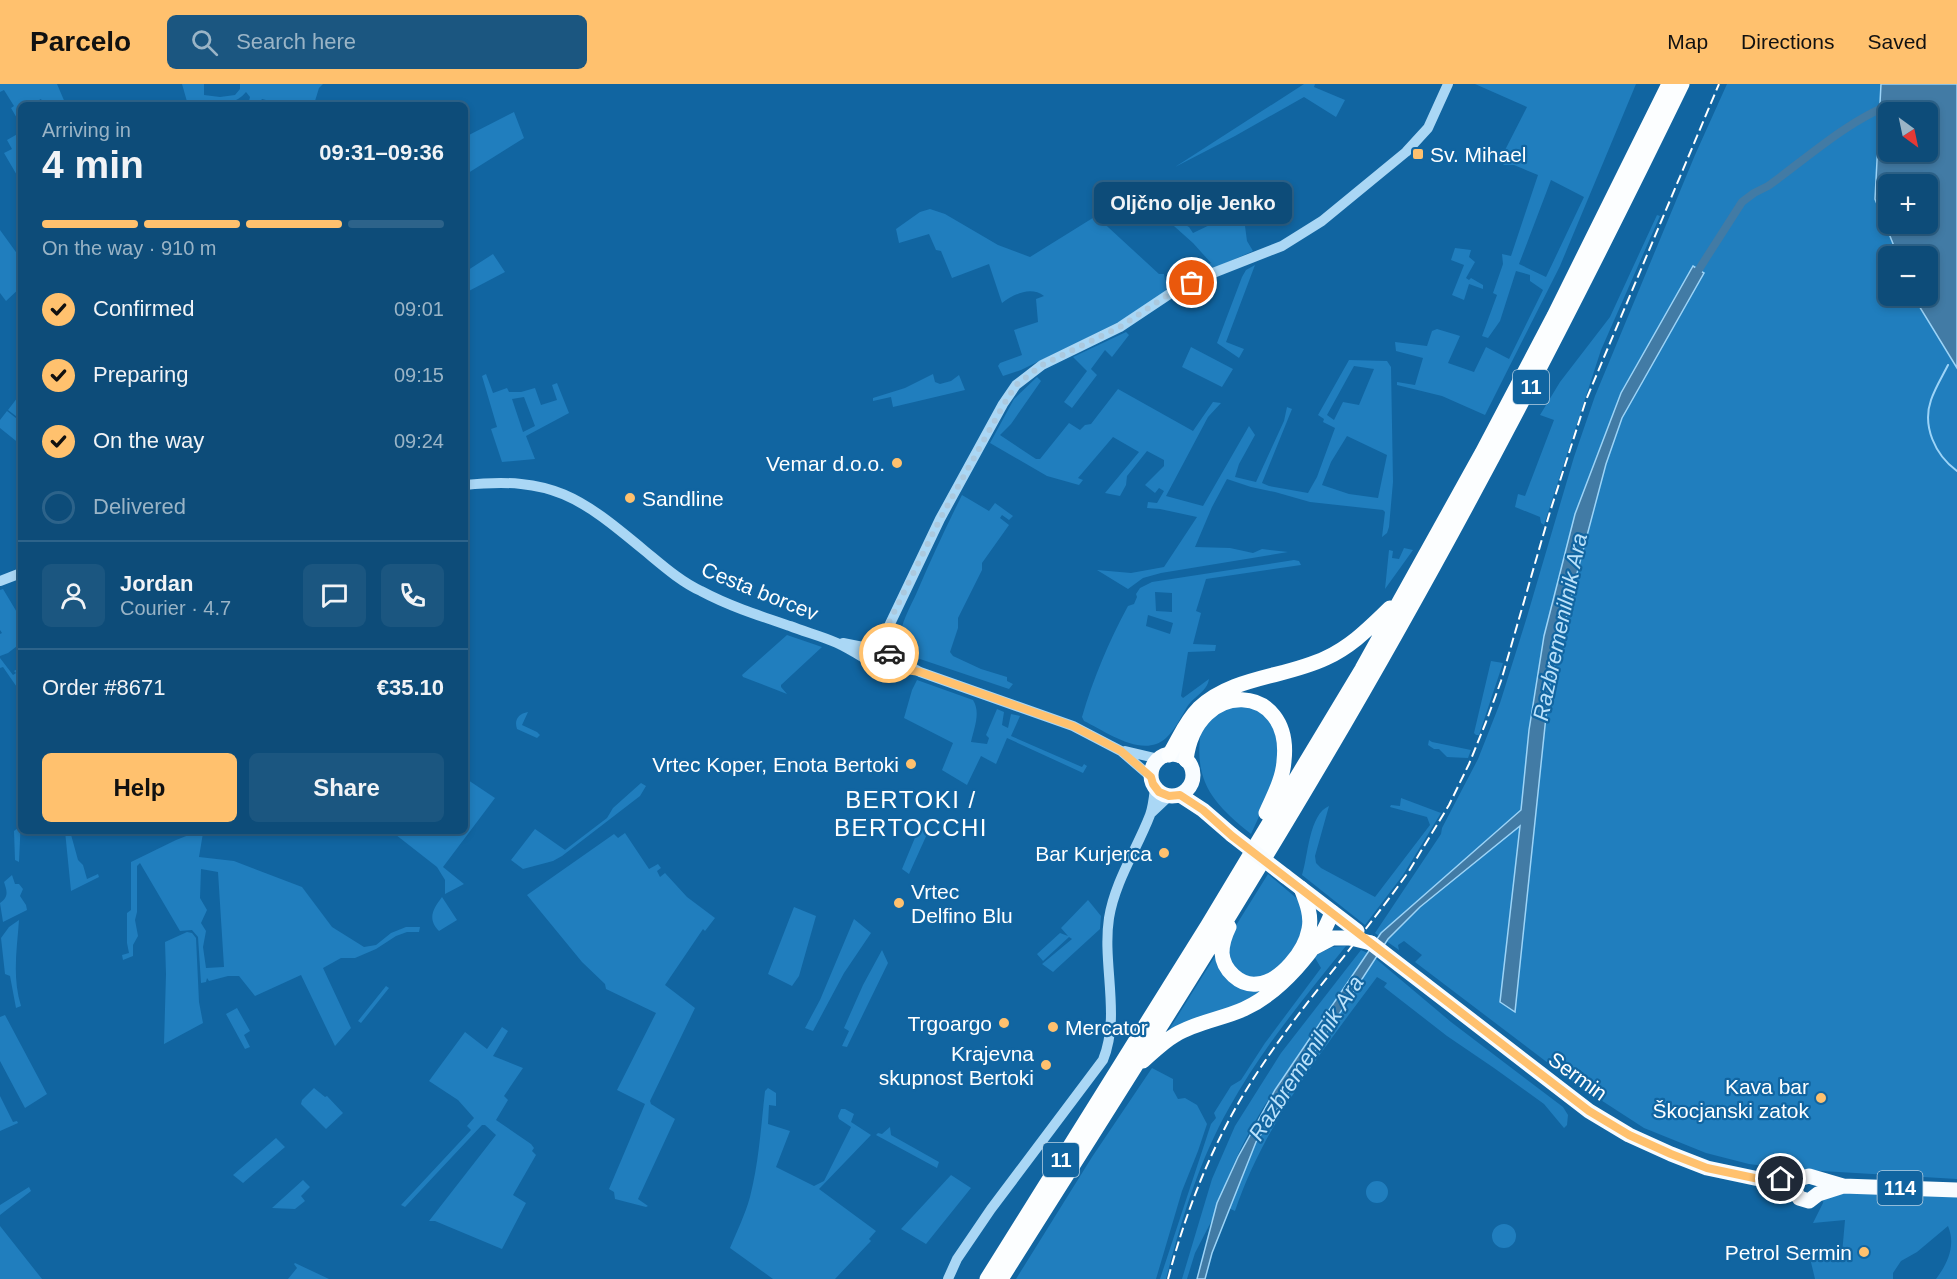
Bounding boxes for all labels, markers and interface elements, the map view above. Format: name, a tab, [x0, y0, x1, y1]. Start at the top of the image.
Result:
search box	[167, 15, 587, 69]
text: Parcelo	[30, 26, 131, 57]
icon: search	[188, 26, 221, 59]
text: Search here	[236, 29, 356, 54]
text: Map	[1667, 30, 1708, 53]
text: Directions	[1741, 30, 1834, 53]
text: Saved	[1867, 30, 1927, 53]
north arrow	[1878, 102, 1938, 162]
map controls	[1878, 102, 1938, 306]
text: Arriving in	[42, 119, 131, 141]
text: 09:31–09:36	[319, 140, 444, 165]
text: 4 min	[42, 143, 144, 186]
place label: Sv. Mihael	[1430, 143, 1526, 166]
marker: Sv. Mihael	[1411, 147, 1425, 161]
button: +	[1878, 174, 1938, 234]
callout: Oljčno olje Jenko	[1093, 181, 1291, 223]
text: Oljčno olje Jenko	[1110, 192, 1276, 214]
text: On the way · 910 m	[42, 237, 217, 259]
button: −	[1878, 246, 1938, 306]
pin	[1166, 257, 1217, 308]
icon: bag	[1175, 266, 1208, 299]
icon: check	[42, 293, 75, 326]
text: Confirmed	[93, 296, 194, 321]
text: 09:01	[394, 298, 444, 320]
icon: check	[42, 359, 75, 392]
text: Preparing	[93, 362, 188, 387]
text: 09:15	[394, 364, 444, 386]
road number: 11	[1513, 370, 1549, 404]
icon: check	[42, 425, 75, 458]
text: On the way	[93, 428, 204, 453]
text: 09:24	[394, 430, 444, 452]
place label: Vemar d.o.o.	[766, 452, 885, 475]
marker: Vemar d.o.o.	[890, 456, 904, 470]
place label: Sandline	[642, 487, 724, 510]
marker: Sandline	[623, 491, 637, 505]
text: Delivered	[93, 494, 186, 519]
water label: Razbremenilnik Ara	[1528, 531, 1592, 723]
street label: Cesta borcev	[698, 557, 822, 625]
button: person	[42, 564, 105, 627]
button: chat	[303, 564, 366, 627]
button: phone	[381, 564, 444, 627]
text: Jordan	[120, 571, 193, 596]
text: Courier · 4.7	[120, 597, 231, 619]
courier	[859, 623, 919, 683]
icon: car	[873, 637, 906, 670]
text: Order #8671	[42, 675, 166, 700]
text: €35.10	[377, 675, 444, 700]
button: Help	[42, 753, 237, 822]
button: Share	[249, 753, 444, 822]
place label: Vrtec Koper, Enota Bertoki	[652, 753, 899, 776]
marker: Vrtec Koper, Enota Bertoki	[904, 757, 918, 771]
district label: BERTOKI / BERTOCCHI	[834, 786, 988, 841]
place label: Bar Kurjerca	[1035, 842, 1152, 865]
marker: Bar Kurjerca	[1157, 846, 1171, 860]
place label: Vrtec Delfino Blu	[911, 880, 1013, 927]
marker: Vrtec Delfino Blu	[892, 896, 906, 910]
water label: Razbremenilnik Ara	[1243, 971, 1369, 1145]
place label: Trgoargo	[908, 1012, 992, 1035]
marker: Trgoargo	[997, 1016, 1011, 1030]
place label: Mercator	[1065, 1016, 1148, 1039]
marker: Mercator	[1046, 1020, 1060, 1034]
place label: Krajevna skupnost Bertoki	[879, 1042, 1034, 1089]
street label: Sermin	[1544, 1047, 1612, 1105]
marker: Krajevna skupnost Bertoki	[1039, 1058, 1053, 1072]
place label: Kava bar Škocjanski zatok	[1653, 1075, 1809, 1122]
marker: Kava bar Škocjanski zatok	[1814, 1091, 1828, 1105]
road number: 11	[1043, 1143, 1079, 1177]
pin	[1755, 1153, 1806, 1204]
icon: home	[1764, 1162, 1797, 1195]
road number: 114	[1878, 1171, 1922, 1205]
place label: Petrol Sermin	[1725, 1241, 1852, 1264]
marker: Petrol Sermin	[1857, 1245, 1871, 1259]

